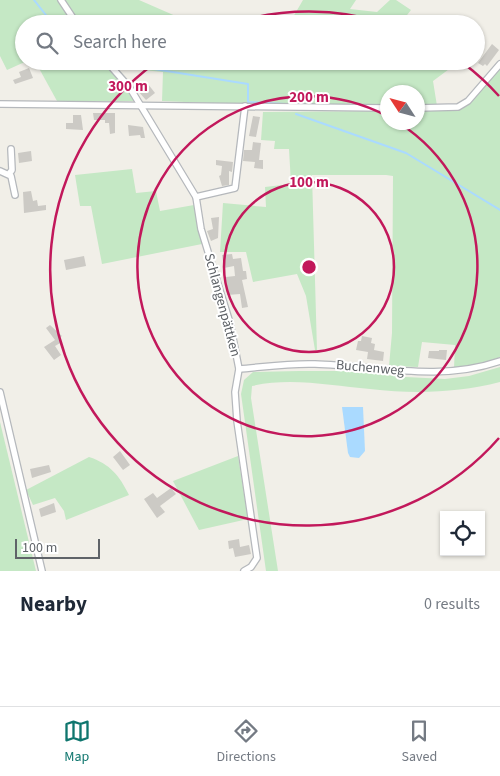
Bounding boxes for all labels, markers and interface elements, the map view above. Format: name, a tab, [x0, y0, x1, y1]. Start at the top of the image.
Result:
search box	[15, 15, 485, 70]
icon: search	[33, 29, 61, 57]
text: Search here	[73, 29, 167, 56]
text: 300 m	[108, 76, 148, 97]
north arrow	[380, 85, 425, 130]
text: 200 m	[289, 87, 329, 108]
text: 100 m	[289, 172, 329, 193]
street label: Schlangenpättken	[199, 251, 245, 359]
centre of rings	[300, 258, 318, 276]
street label: Buchenweg	[335, 355, 405, 381]
map controls	[440, 511, 485, 556]
button: locate	[440, 511, 485, 556]
scale bar	[15, 536, 100, 559]
text: 100 m	[22, 538, 57, 558]
text: Nearby	[20, 589, 87, 619]
text: 0 results	[424, 593, 480, 615]
tab: Map	[63, 717, 91, 767]
tab: Directions	[217, 717, 276, 767]
tab: Saved	[401, 717, 437, 767]

